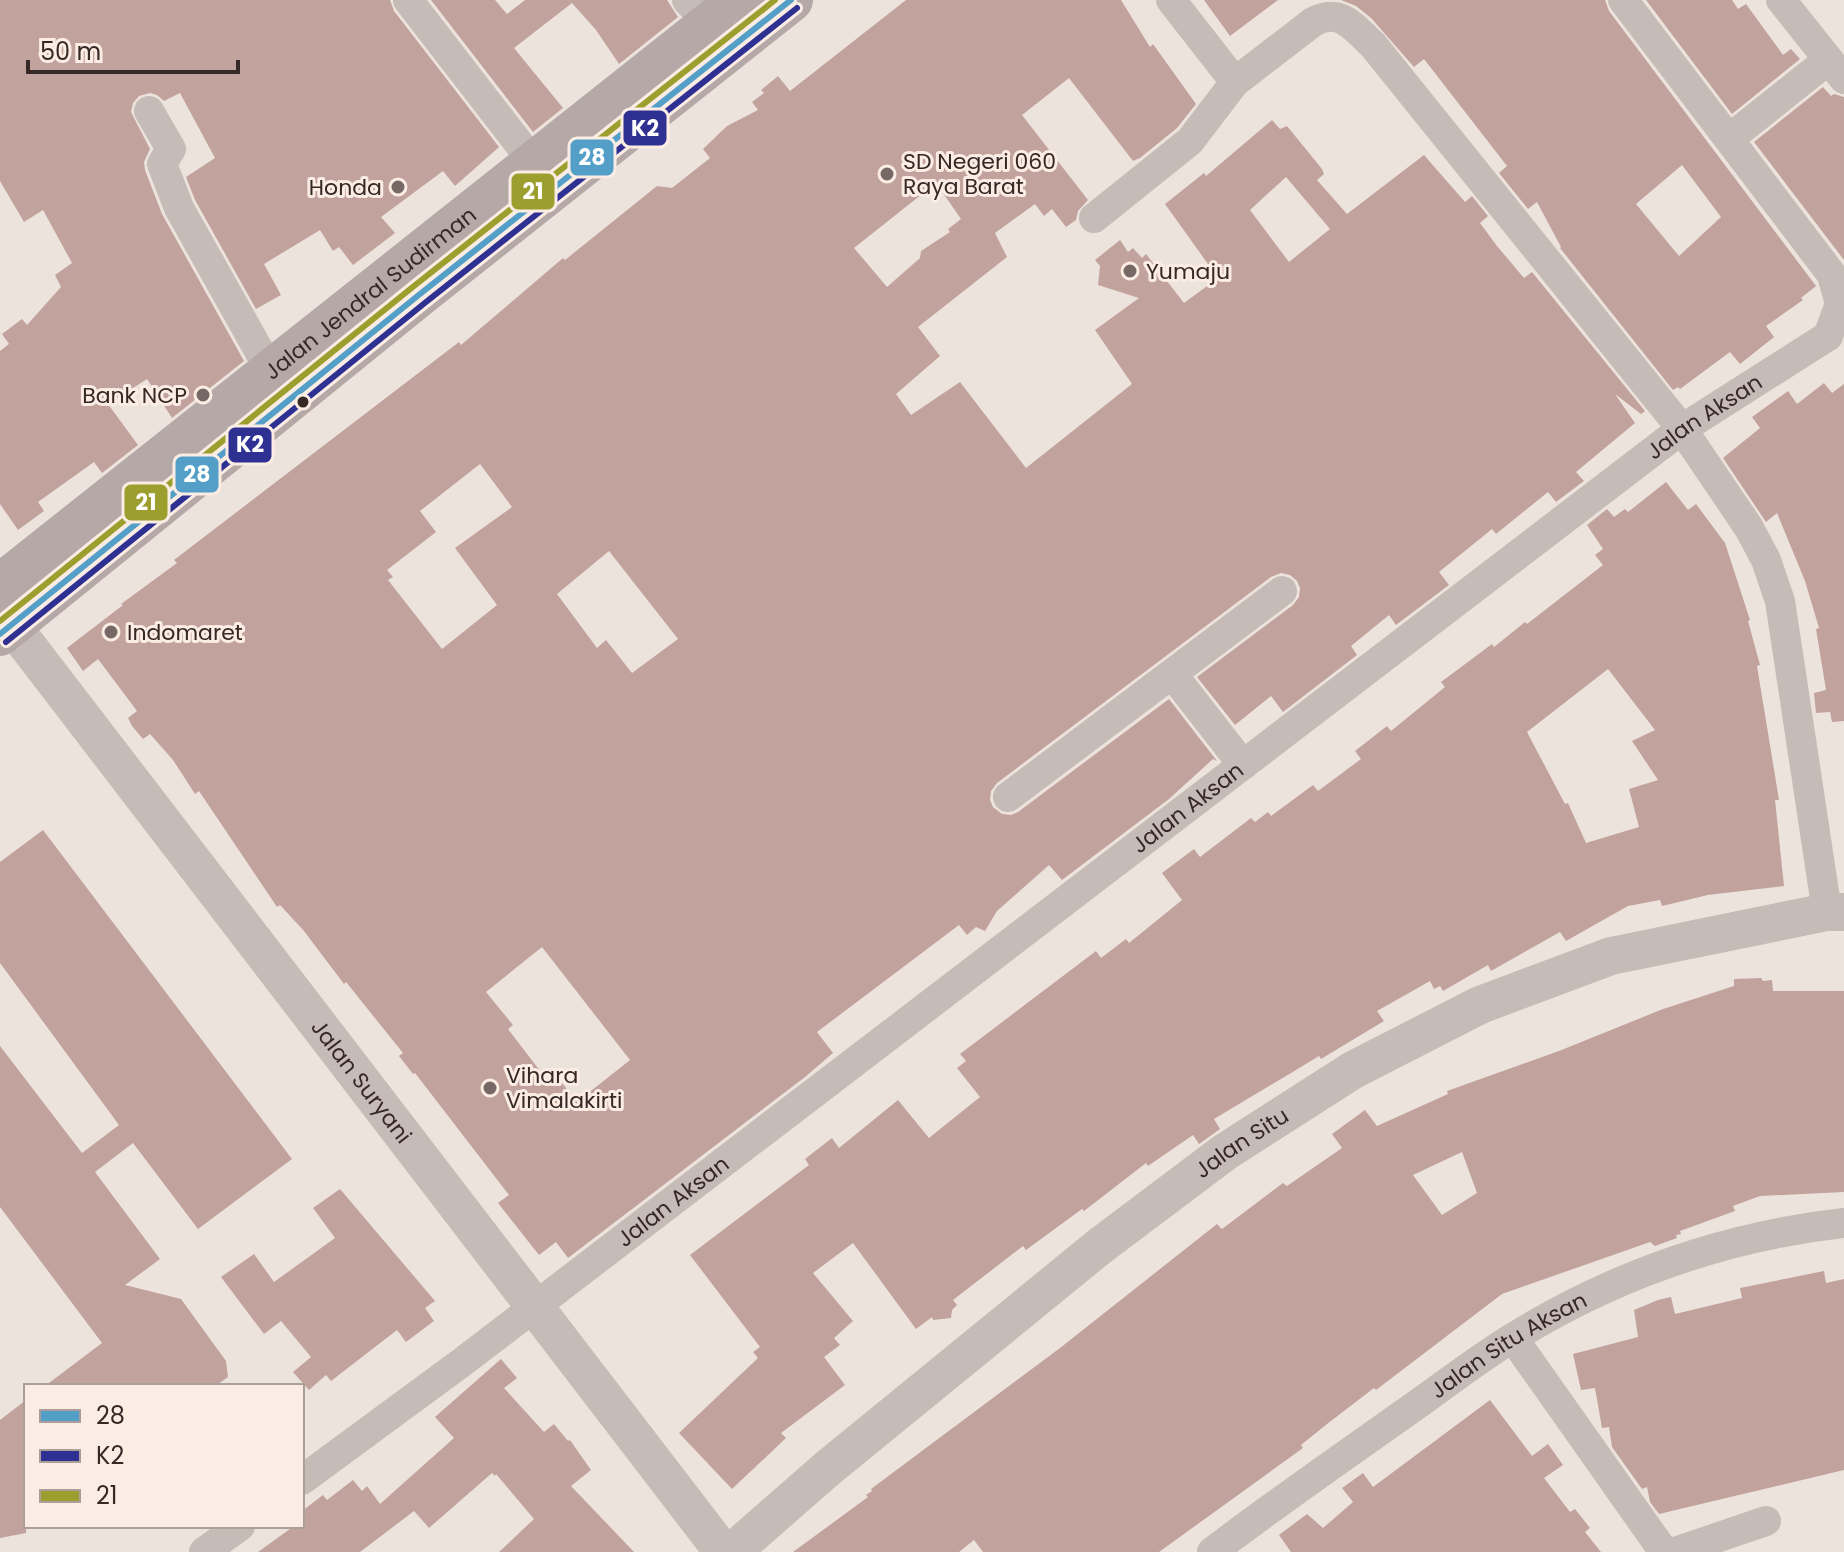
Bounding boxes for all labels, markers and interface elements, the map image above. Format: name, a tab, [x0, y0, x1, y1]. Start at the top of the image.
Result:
scale bar	[28, 24, 238, 74]
text: 50 m	[40, 35, 101, 68]
line badge: K2	[622, 109, 668, 147]
text: K2	[631, 113, 659, 144]
line badge: 28	[569, 138, 615, 177]
text: 28	[579, 142, 605, 173]
place label: SD Negeri 060 Raya Barat	[903, 146, 1056, 202]
marker: SD Negeri 060 Raya Barat	[878, 165, 896, 183]
place label: Honda	[309, 172, 382, 203]
line badge: 21	[510, 172, 556, 211]
text: 21	[523, 176, 543, 207]
marker: Honda	[389, 178, 407, 196]
street label: Jalan Jendral Sudirman	[258, 200, 483, 387]
place label: Yumaju	[1146, 256, 1230, 287]
marker: Yumaju	[1121, 262, 1139, 280]
street label: Jalan Aksan	[1640, 367, 1768, 467]
place label: Bank NCP	[82, 380, 187, 411]
marker: Bank NCP	[194, 386, 212, 404]
unlabelled marker	[295, 394, 311, 410]
line badge: K2	[227, 426, 273, 464]
text: K2	[236, 429, 264, 460]
line badge: 28	[174, 455, 220, 494]
text: 28	[184, 459, 210, 490]
line badge: 21	[123, 483, 169, 522]
text: 21	[136, 487, 156, 518]
place label: Indomaret	[127, 617, 243, 648]
marker: Indomaret	[102, 623, 120, 641]
street label: Jalan Aksan	[1125, 755, 1250, 861]
street label: Jalan Suryani	[304, 1013, 419, 1150]
place label: Vihara Vimalakirti	[506, 1060, 622, 1116]
marker: Vihara Vimalakirti	[481, 1079, 499, 1097]
street label: Jalan Situ	[1188, 1100, 1295, 1186]
street label: Jalan Aksan	[611, 1149, 735, 1254]
street label: Jalan Situ Aksan	[1424, 1285, 1592, 1406]
legend	[24, 1384, 304, 1528]
text: 28	[96, 1399, 125, 1432]
text: K2	[96, 1439, 124, 1472]
text: 21	[96, 1479, 117, 1512]

